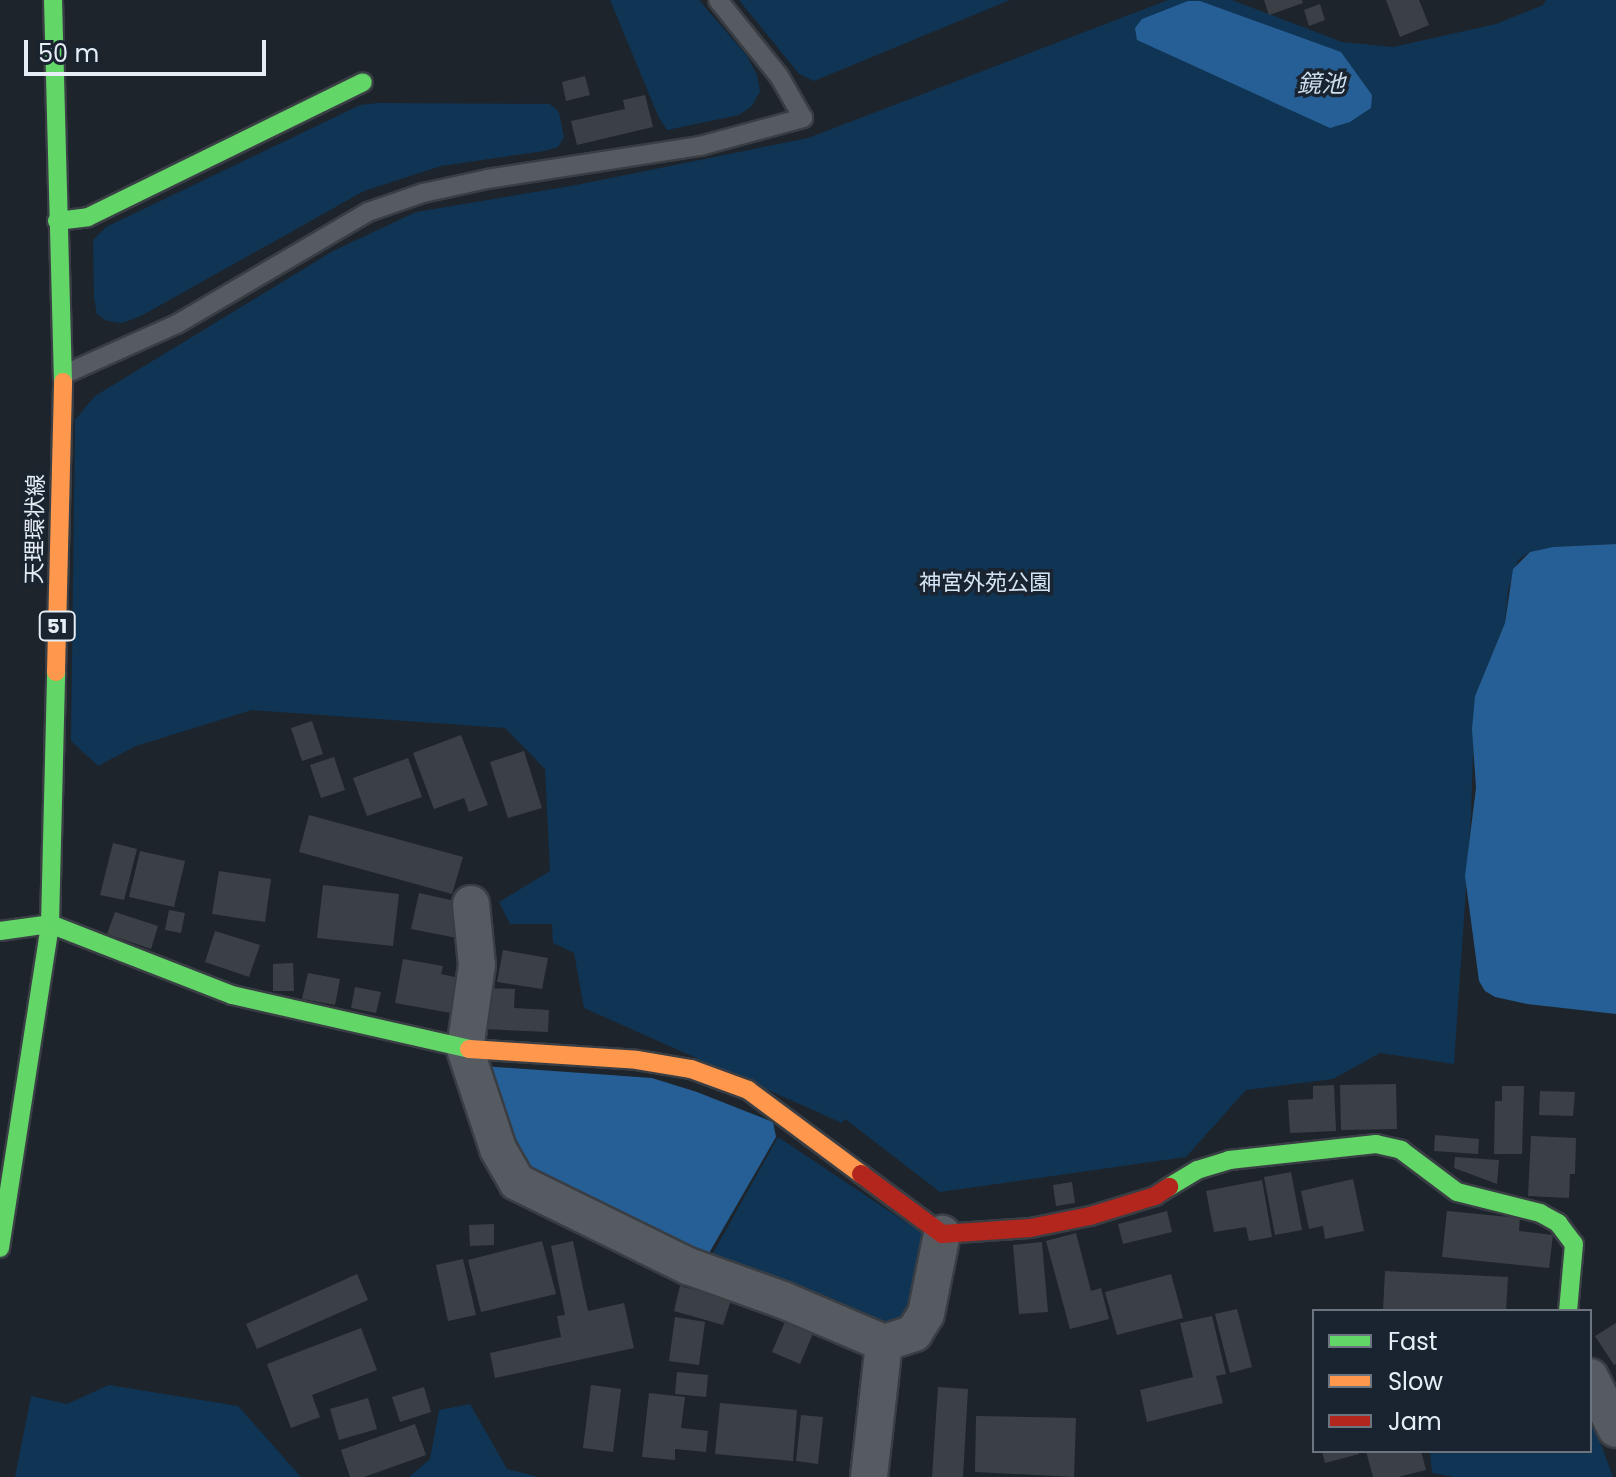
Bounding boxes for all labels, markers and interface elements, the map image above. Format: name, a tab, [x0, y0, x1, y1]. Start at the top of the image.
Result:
scale bar	[28, 24, 270, 74]
text: 50 m	[38, 37, 99, 70]
water label: 鏡池	[1297, 70, 1345, 98]
street label: 天理環状線	[21, 474, 49, 584]
park label: 神宮外苑公園	[919, 570, 1051, 596]
road number: 51	[37, 610, 77, 642]
legend	[1312, 1309, 1592, 1453]
text: Fast	[1388, 1325, 1438, 1358]
text: Slow	[1388, 1365, 1443, 1398]
text: Jam	[1388, 1405, 1442, 1438]

